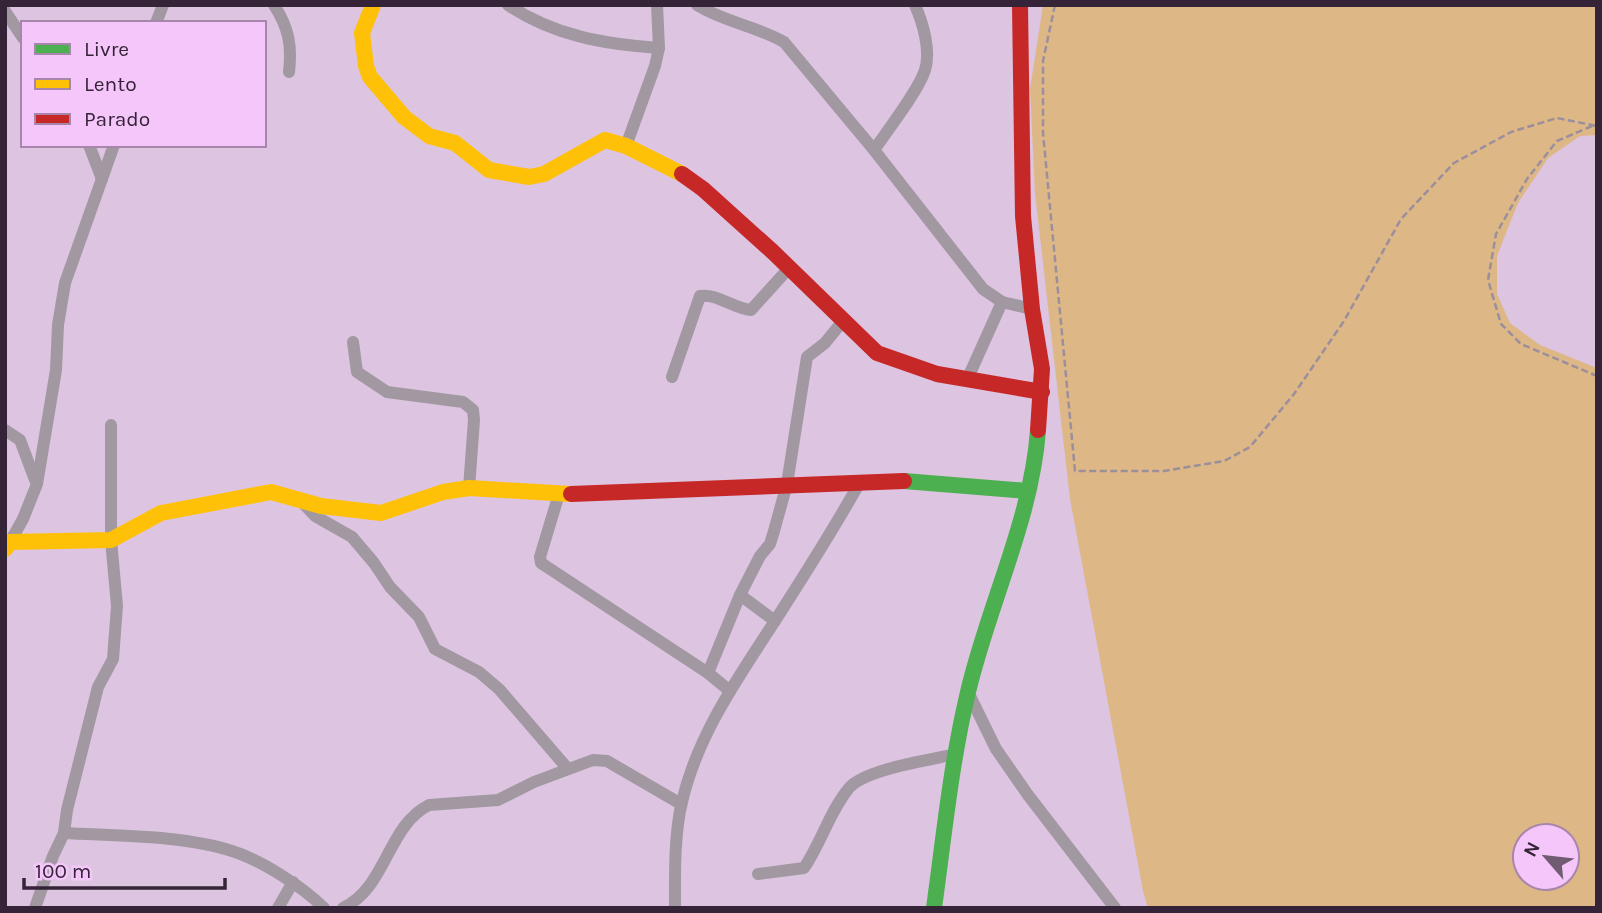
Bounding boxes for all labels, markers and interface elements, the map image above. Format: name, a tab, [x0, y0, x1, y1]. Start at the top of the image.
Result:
legend	[21, 21, 266, 147]
text: Livre	[84, 37, 129, 61]
text: Lento	[84, 72, 137, 96]
text: Parado	[84, 107, 150, 131]
north arrow	[1511, 822, 1581, 892]
text: N	[1519, 838, 1545, 861]
scale bar	[24, 846, 226, 890]
text: 100 m	[35, 859, 92, 883]

